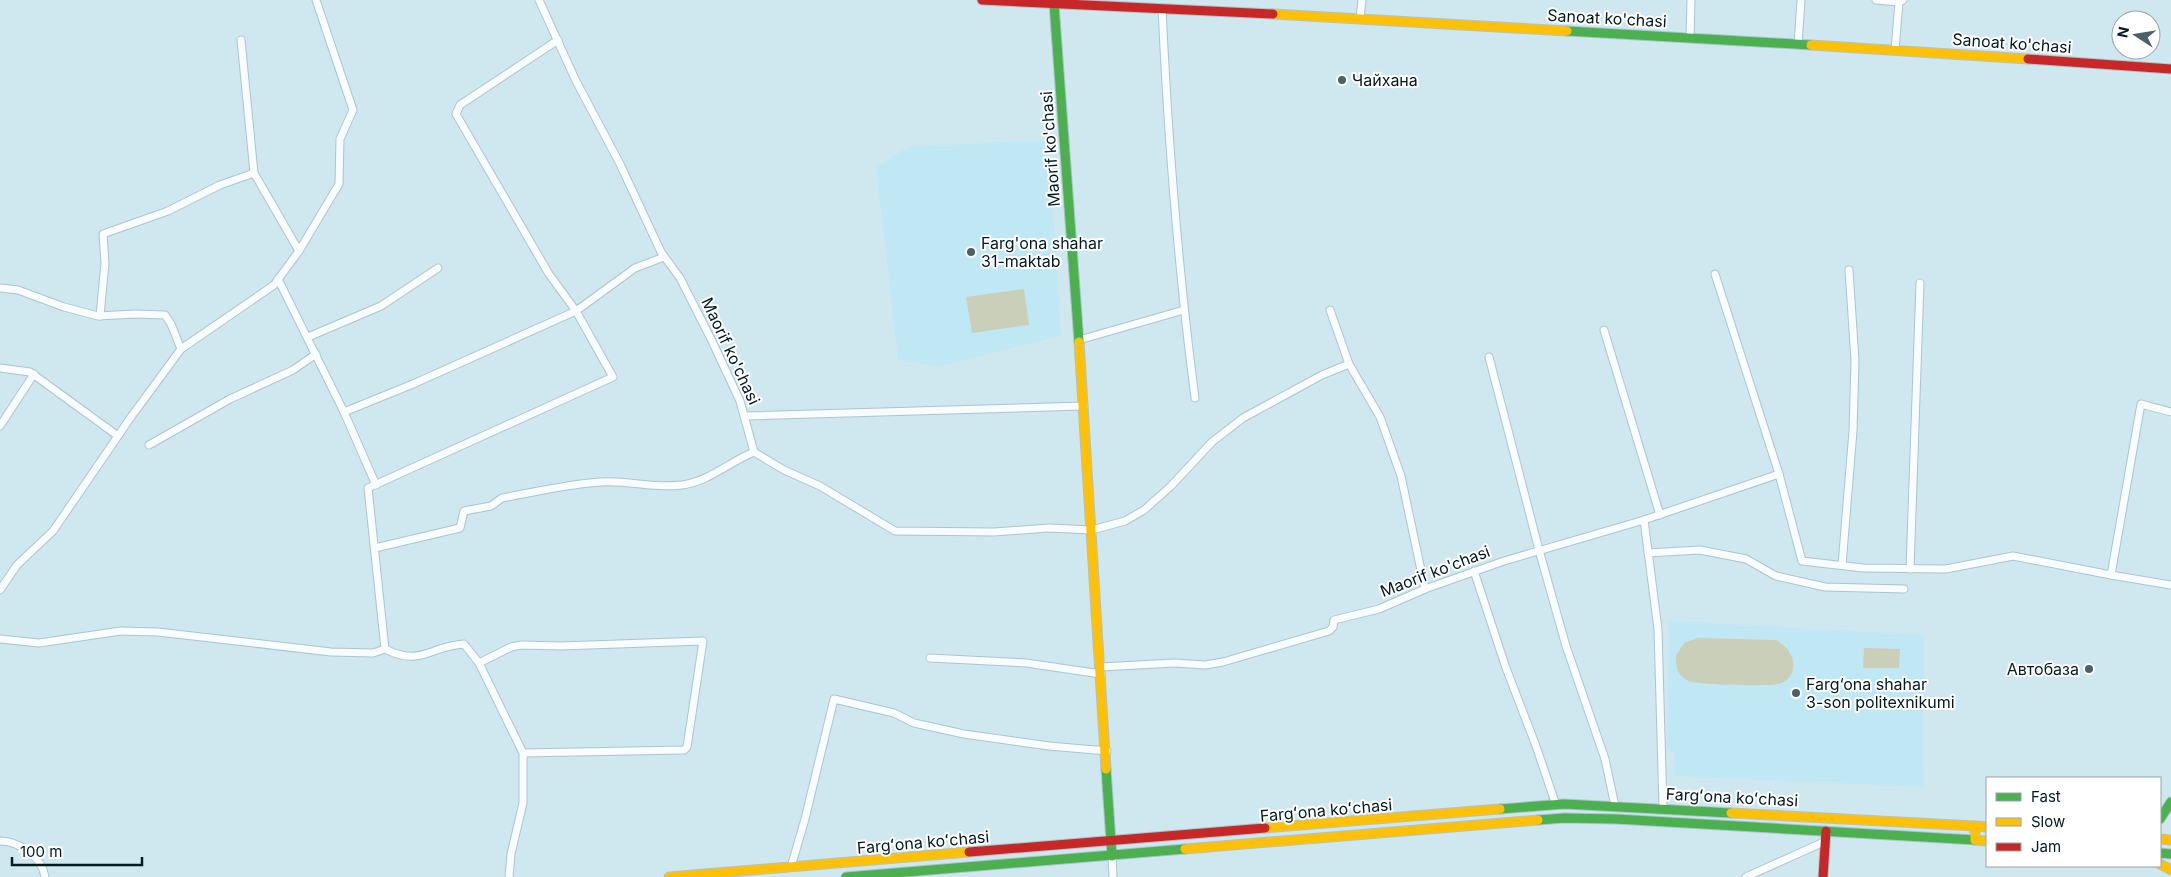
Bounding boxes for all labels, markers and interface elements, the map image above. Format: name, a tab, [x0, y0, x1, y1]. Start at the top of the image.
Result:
street label: Sanoat ko'chasi	[1547, 5, 1667, 31]
north arrow	[2111, 10, 2161, 60]
text: N	[2113, 25, 2132, 39]
street label: Sanoat ko'chasi	[1952, 29, 2072, 57]
place label: Чайхана	[1352, 70, 1418, 90]
marker: Чайхана	[1336, 74, 1348, 86]
street label: Maorif ko'chasi	[1036, 91, 1064, 207]
place label: Farg'ona shahar 31-maktab	[981, 233, 1103, 271]
marker: Farg'ona shahar 31-maktab	[965, 246, 977, 258]
street label: Maorif ko'chasi	[697, 294, 765, 408]
street label: Maorif ko'chasi	[1377, 541, 1493, 601]
place label: Автобаза	[2007, 659, 2079, 679]
marker: Автобаза	[2083, 663, 2095, 675]
place label: Farg‘ona shahar 3-son politexnikumi	[1806, 674, 1955, 712]
marker: Farg‘ona shahar 3-son politexnikumi	[1790, 687, 1802, 699]
legend	[1986, 777, 2161, 867]
street label: Fargʻona koʻchasi	[1665, 784, 1799, 810]
text: Fast	[2031, 787, 2061, 806]
street label: Fargʻona koʻchasi	[1259, 794, 1393, 826]
text: Slow	[2031, 812, 2065, 831]
street label: Fargʻona koʻchasi	[856, 826, 990, 858]
scale bar	[12, 834, 142, 866]
text: Jam	[2031, 837, 2061, 856]
text: 100 m	[20, 842, 62, 861]

